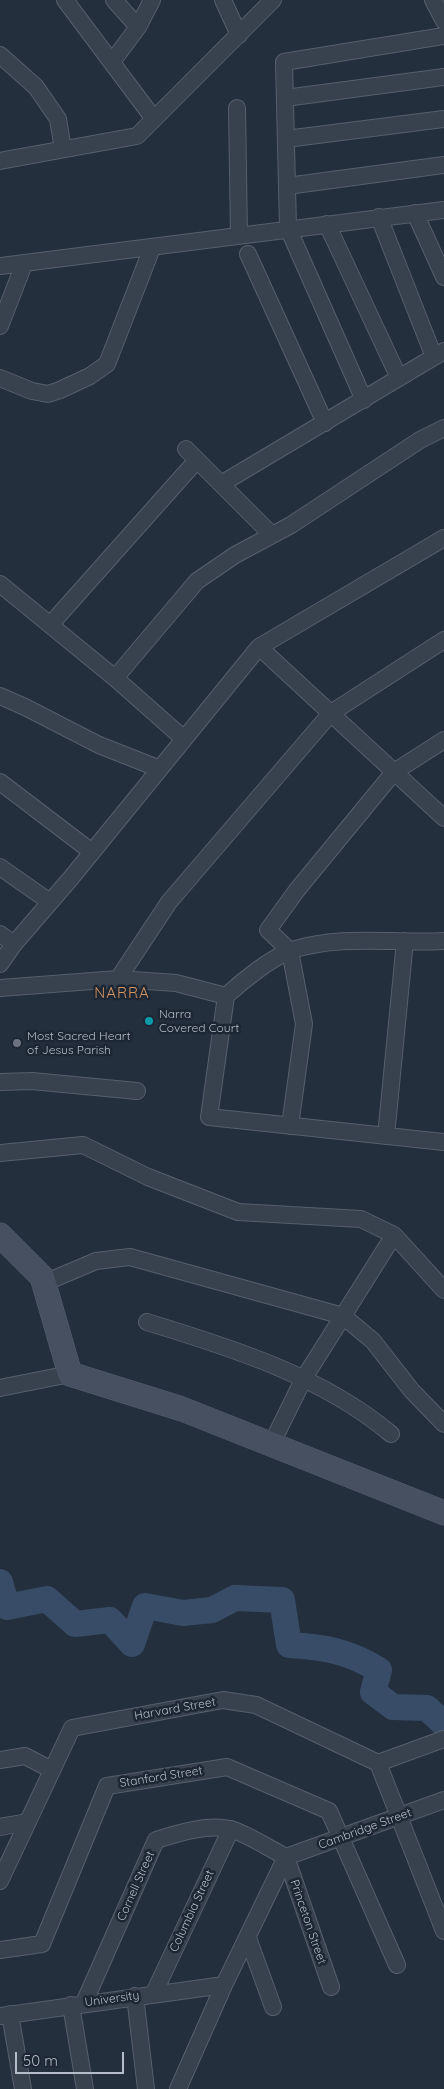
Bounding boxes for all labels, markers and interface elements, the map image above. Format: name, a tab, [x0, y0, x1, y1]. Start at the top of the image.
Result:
district label: NARRA	[94, 984, 150, 1002]
place label: Narra Covered Court	[159, 1007, 239, 1035]
marker: Narra Covered Court	[143, 1015, 155, 1027]
place label: Most Sacred Heart of Jesus Parish	[27, 1029, 130, 1057]
marker: Most Sacred Heart of Jesus Parish	[11, 1037, 23, 1049]
street label: Harvard Street	[133, 1695, 217, 1723]
street label: Stanford Street	[118, 1763, 204, 1791]
street label: Cambridge Street	[317, 1805, 413, 1853]
street label: Cornell Street	[114, 1849, 158, 1923]
street label: Columbia Street	[167, 1868, 217, 1954]
street label: Princeton Street	[287, 1878, 329, 1966]
street label: University	[84, 1988, 140, 2010]
scale bar	[18, 2042, 126, 2074]
text: 50 m	[23, 2051, 58, 2070]

